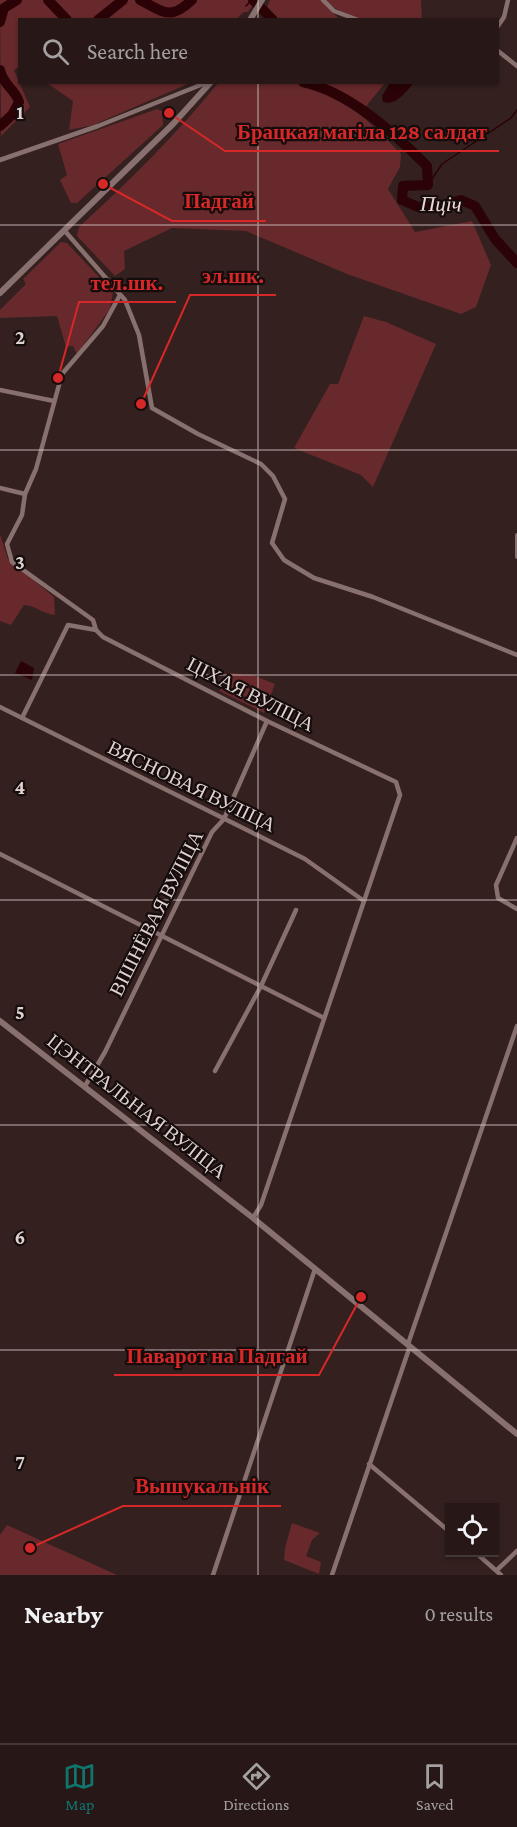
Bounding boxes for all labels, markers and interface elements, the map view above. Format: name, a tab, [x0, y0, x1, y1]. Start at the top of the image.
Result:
search box	[18, 18, 499, 84]
icon: search	[39, 35, 72, 68]
text: Search here	[87, 39, 188, 64]
text: 1	[16, 101, 24, 123]
callout: Брацкая магіла 128 салдат	[225, 112, 499, 151]
text: Брацкая магіла 128 салдат	[237, 120, 488, 144]
callout: Падгай	[172, 182, 266, 221]
text: Падгай	[184, 189, 254, 213]
water label: Пціч	[419, 192, 462, 216]
callout: эл.шк.	[190, 256, 276, 295]
callout: тел.шк.	[79, 263, 176, 302]
text: эл.шк.	[202, 264, 264, 288]
text: тел.шк.	[91, 271, 163, 295]
text: 2	[15, 326, 25, 348]
text: 3	[15, 551, 25, 573]
street label: ЦІХАЯ ВУЛІЦА	[183, 652, 319, 737]
street label: ВЯСНОВАЯ ВУЛІЦА	[104, 736, 280, 837]
text: 4	[15, 776, 26, 798]
street label: ВІШНЁВАЯ ВУЛІЦА	[105, 826, 209, 1000]
text: 5	[15, 1001, 25, 1023]
street label: ЦЭНТРАЛЬНАЯ ВУЛІЦА	[43, 1029, 231, 1184]
text: 6	[15, 1226, 25, 1248]
callout: Паварот на Падгай	[114, 1336, 319, 1375]
text: Паварот на Падгай	[126, 1344, 308, 1368]
text: 7	[15, 1451, 25, 1473]
callout: Вышукальнік	[123, 1467, 281, 1506]
text: Вышукальнік	[135, 1474, 270, 1498]
map controls	[445, 1503, 499, 1557]
button: locate	[445, 1503, 499, 1557]
text: Nearby	[24, 1600, 103, 1629]
text: 0 results	[424, 1603, 493, 1625]
tab: Map	[63, 1760, 96, 1813]
tab: Directions	[223, 1760, 289, 1813]
tab: Saved	[416, 1760, 454, 1813]

